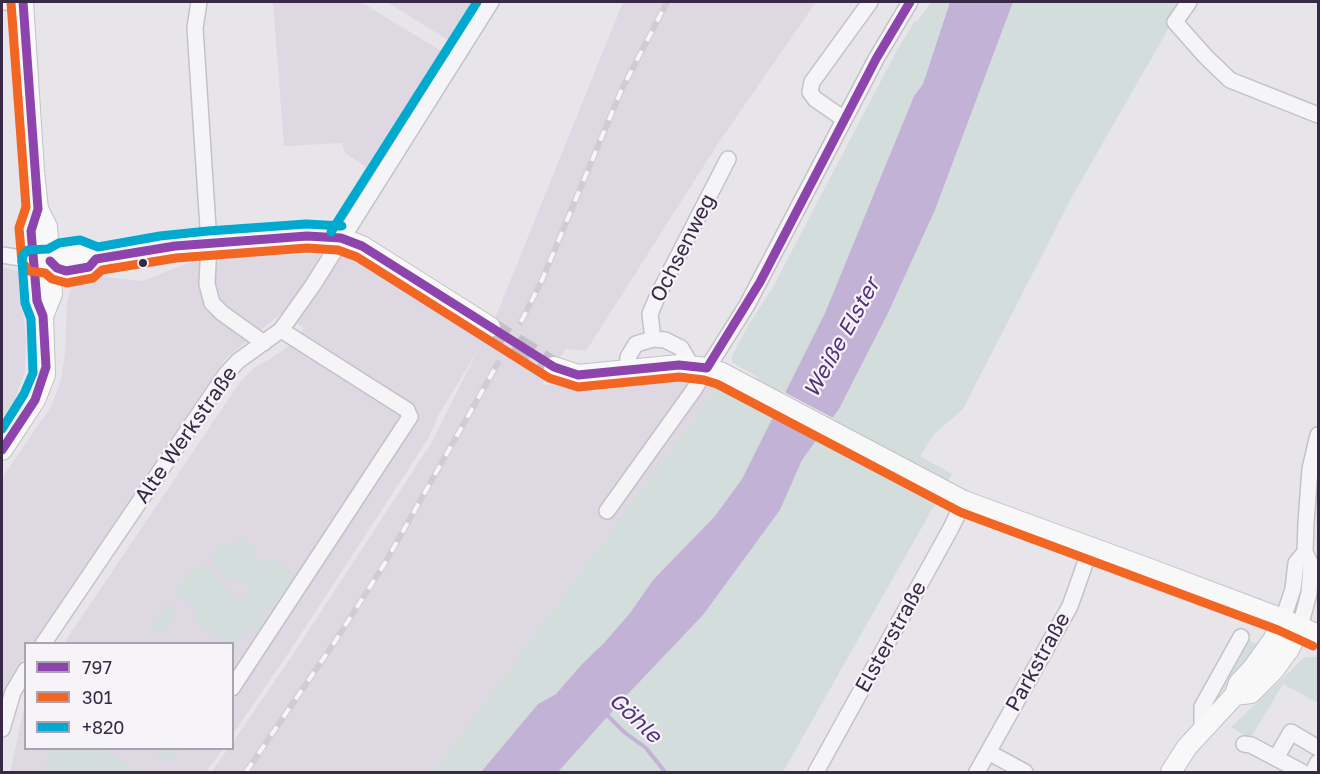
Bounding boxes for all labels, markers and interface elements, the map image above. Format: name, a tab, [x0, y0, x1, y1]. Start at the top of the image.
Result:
street label: Ochsenweg	[645, 190, 721, 306]
unlabelled marker	[137, 257, 149, 269]
water label: Weiße Elster	[798, 274, 886, 402]
street label: Alte Werkstraße	[129, 362, 243, 508]
street label: Elsterstraße	[850, 577, 932, 697]
street label: Parkstraße	[1001, 608, 1075, 716]
legend	[24, 642, 234, 750]
text: 797	[82, 656, 112, 678]
text: 301	[82, 686, 112, 708]
water label: Göhle	[603, 687, 667, 749]
text: +820	[82, 716, 124, 738]

